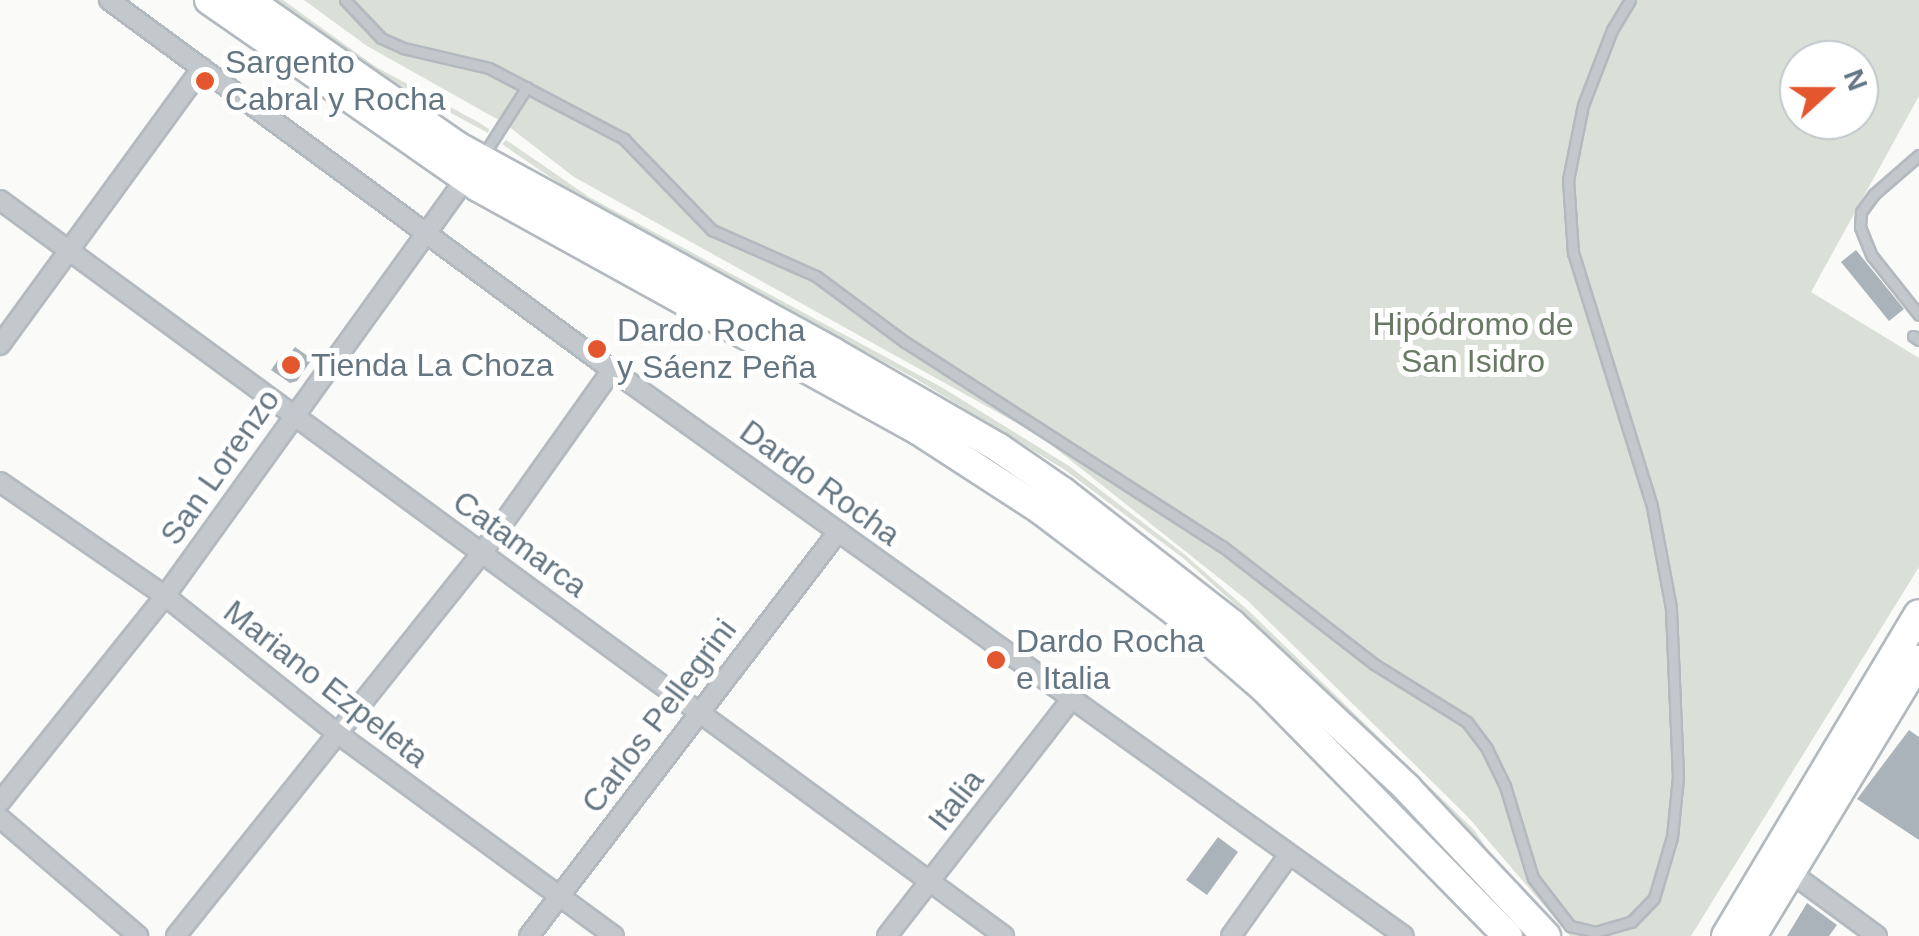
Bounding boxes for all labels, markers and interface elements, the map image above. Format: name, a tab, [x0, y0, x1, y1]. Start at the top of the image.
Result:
north arrow	[1779, 40, 1879, 140]
place label: Sargento Cabral y Rocha	[225, 44, 446, 119]
text: N	[1838, 65, 1874, 95]
marker: Sargento Cabral y Rocha	[194, 70, 216, 92]
park label: Hipódromo de San Isidro	[1372, 306, 1574, 381]
place label: Dardo Rocha y Sáenz Peña	[617, 312, 816, 387]
marker: Dardo Rocha y Sáenz Peña	[586, 338, 608, 360]
place label: Tienda La Choza	[311, 346, 554, 384]
marker: Tienda La Choza	[280, 354, 302, 376]
street label: San Lorenzo	[152, 382, 288, 552]
street label: Dardo Rocha	[732, 412, 908, 554]
street label: Catamarca	[445, 482, 595, 606]
street label: Mariano Ezpeleta	[216, 592, 436, 776]
street label: Carlos Pellegrini	[574, 611, 744, 821]
place label: Dardo Rocha e Italia	[1016, 623, 1205, 698]
marker: Dardo Rocha e Italia	[985, 649, 1007, 671]
street label: Italia	[920, 762, 992, 838]

